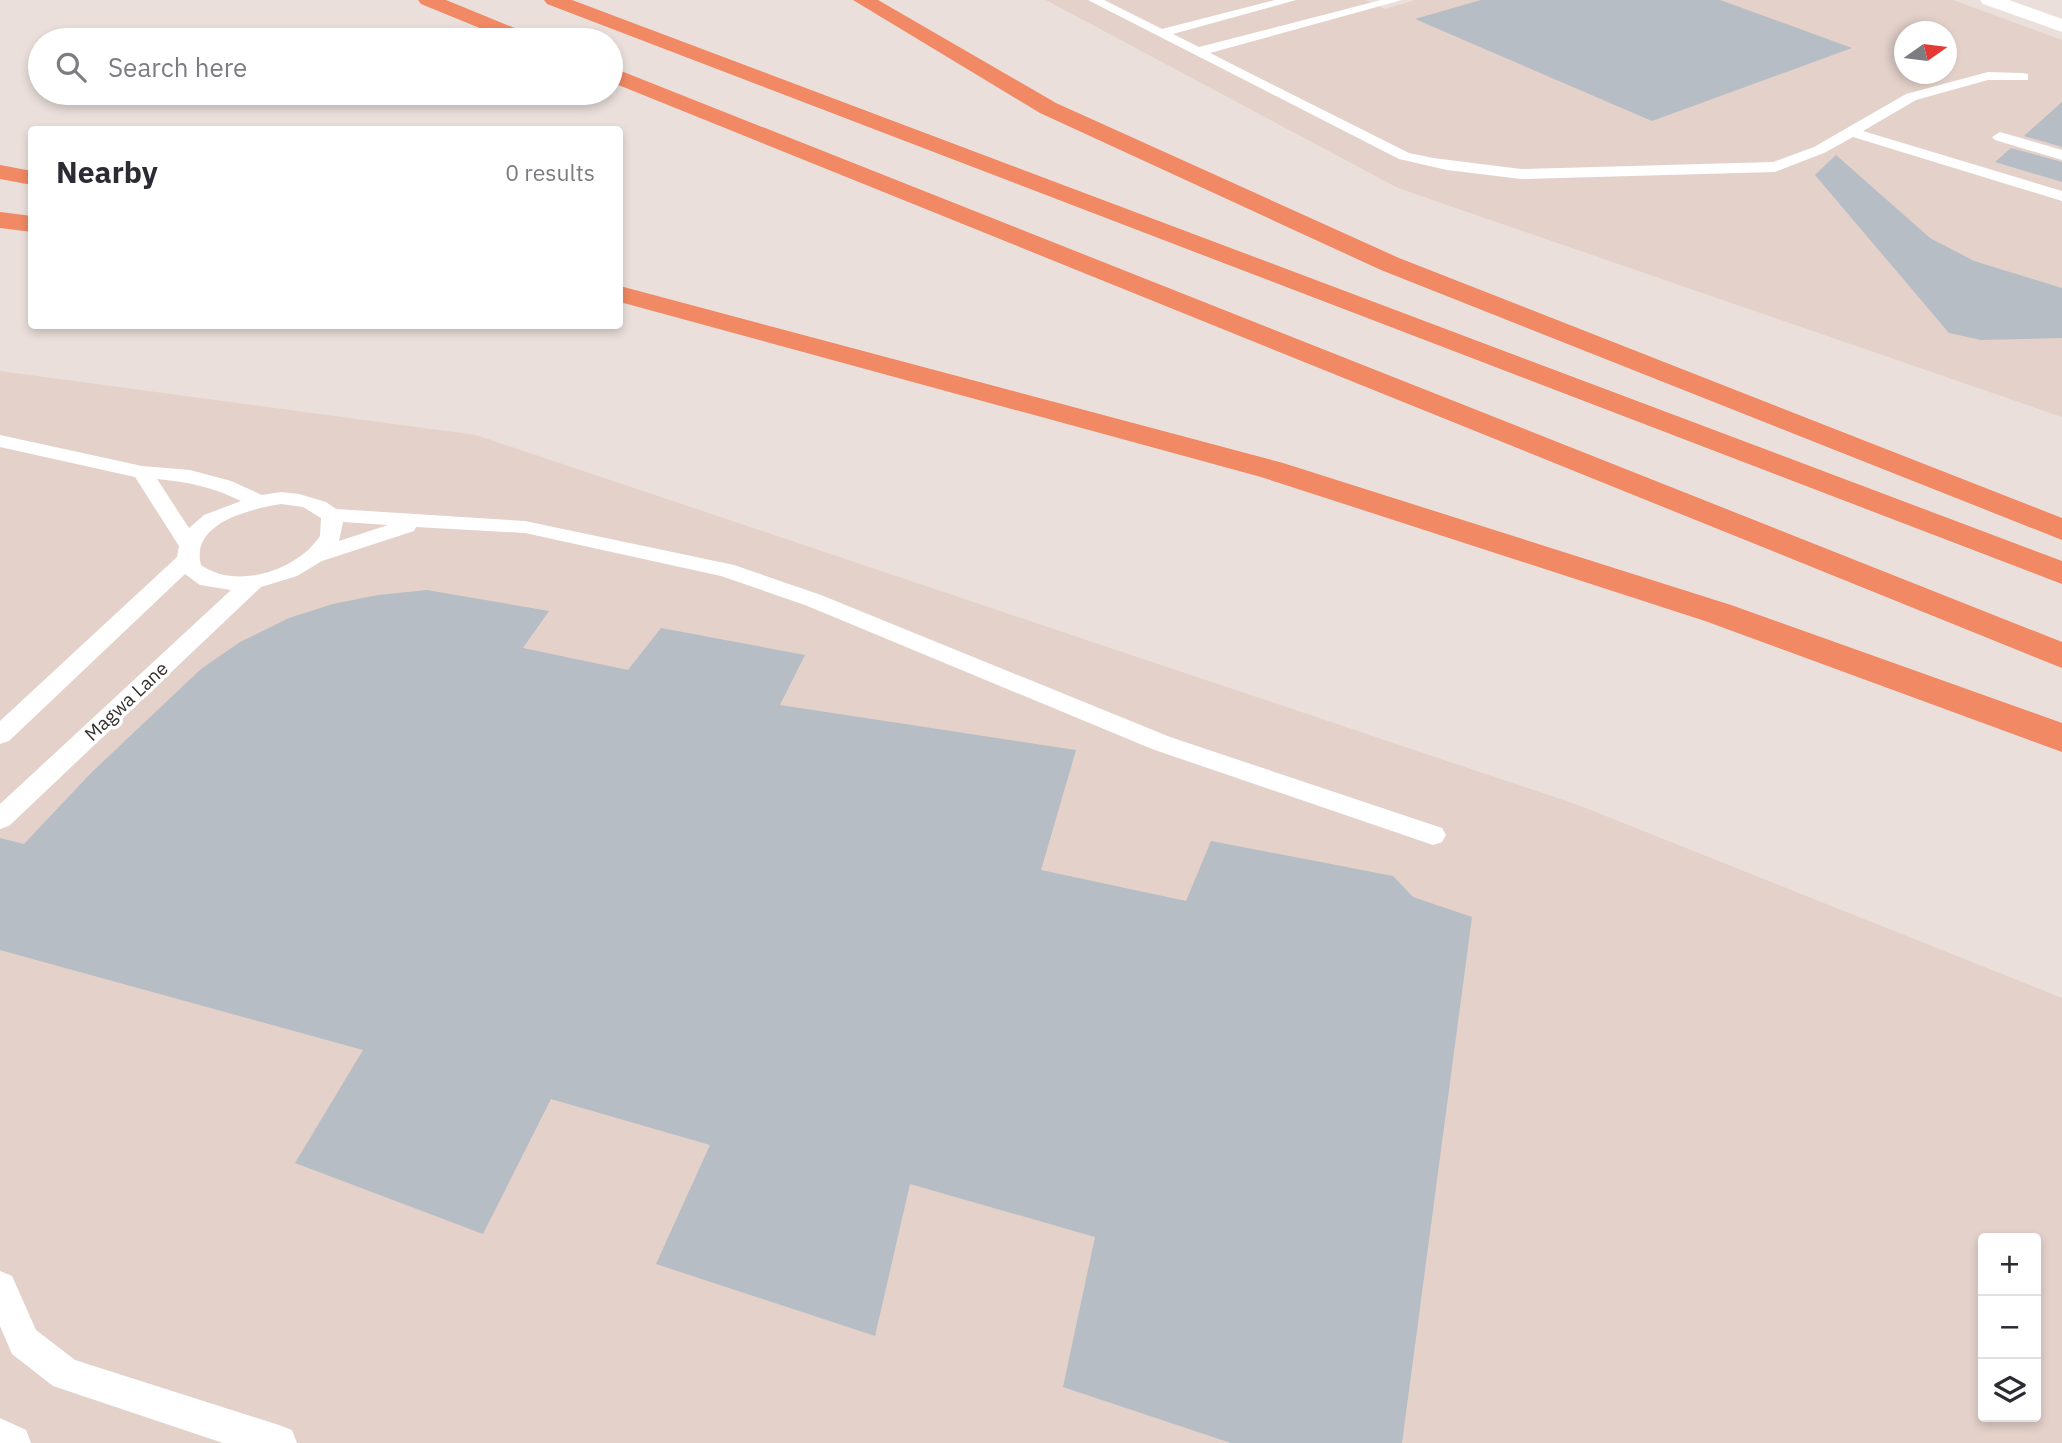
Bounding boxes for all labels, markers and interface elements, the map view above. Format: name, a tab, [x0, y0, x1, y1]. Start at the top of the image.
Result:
north arrow	[1894, 21, 1957, 84]
search box	[28, 28, 623, 105]
icon: search	[52, 48, 90, 86]
text: Search here	[108, 50, 247, 84]
text: Nearby	[56, 152, 158, 191]
text: 0 results	[505, 157, 595, 187]
street label: Magwa Lane	[79, 656, 173, 746]
map controls	[1978, 1233, 2041, 1422]
button: +	[1978, 1233, 2041, 1296]
button: −	[1978, 1296, 2041, 1359]
button: layers	[1978, 1359, 2041, 1422]

